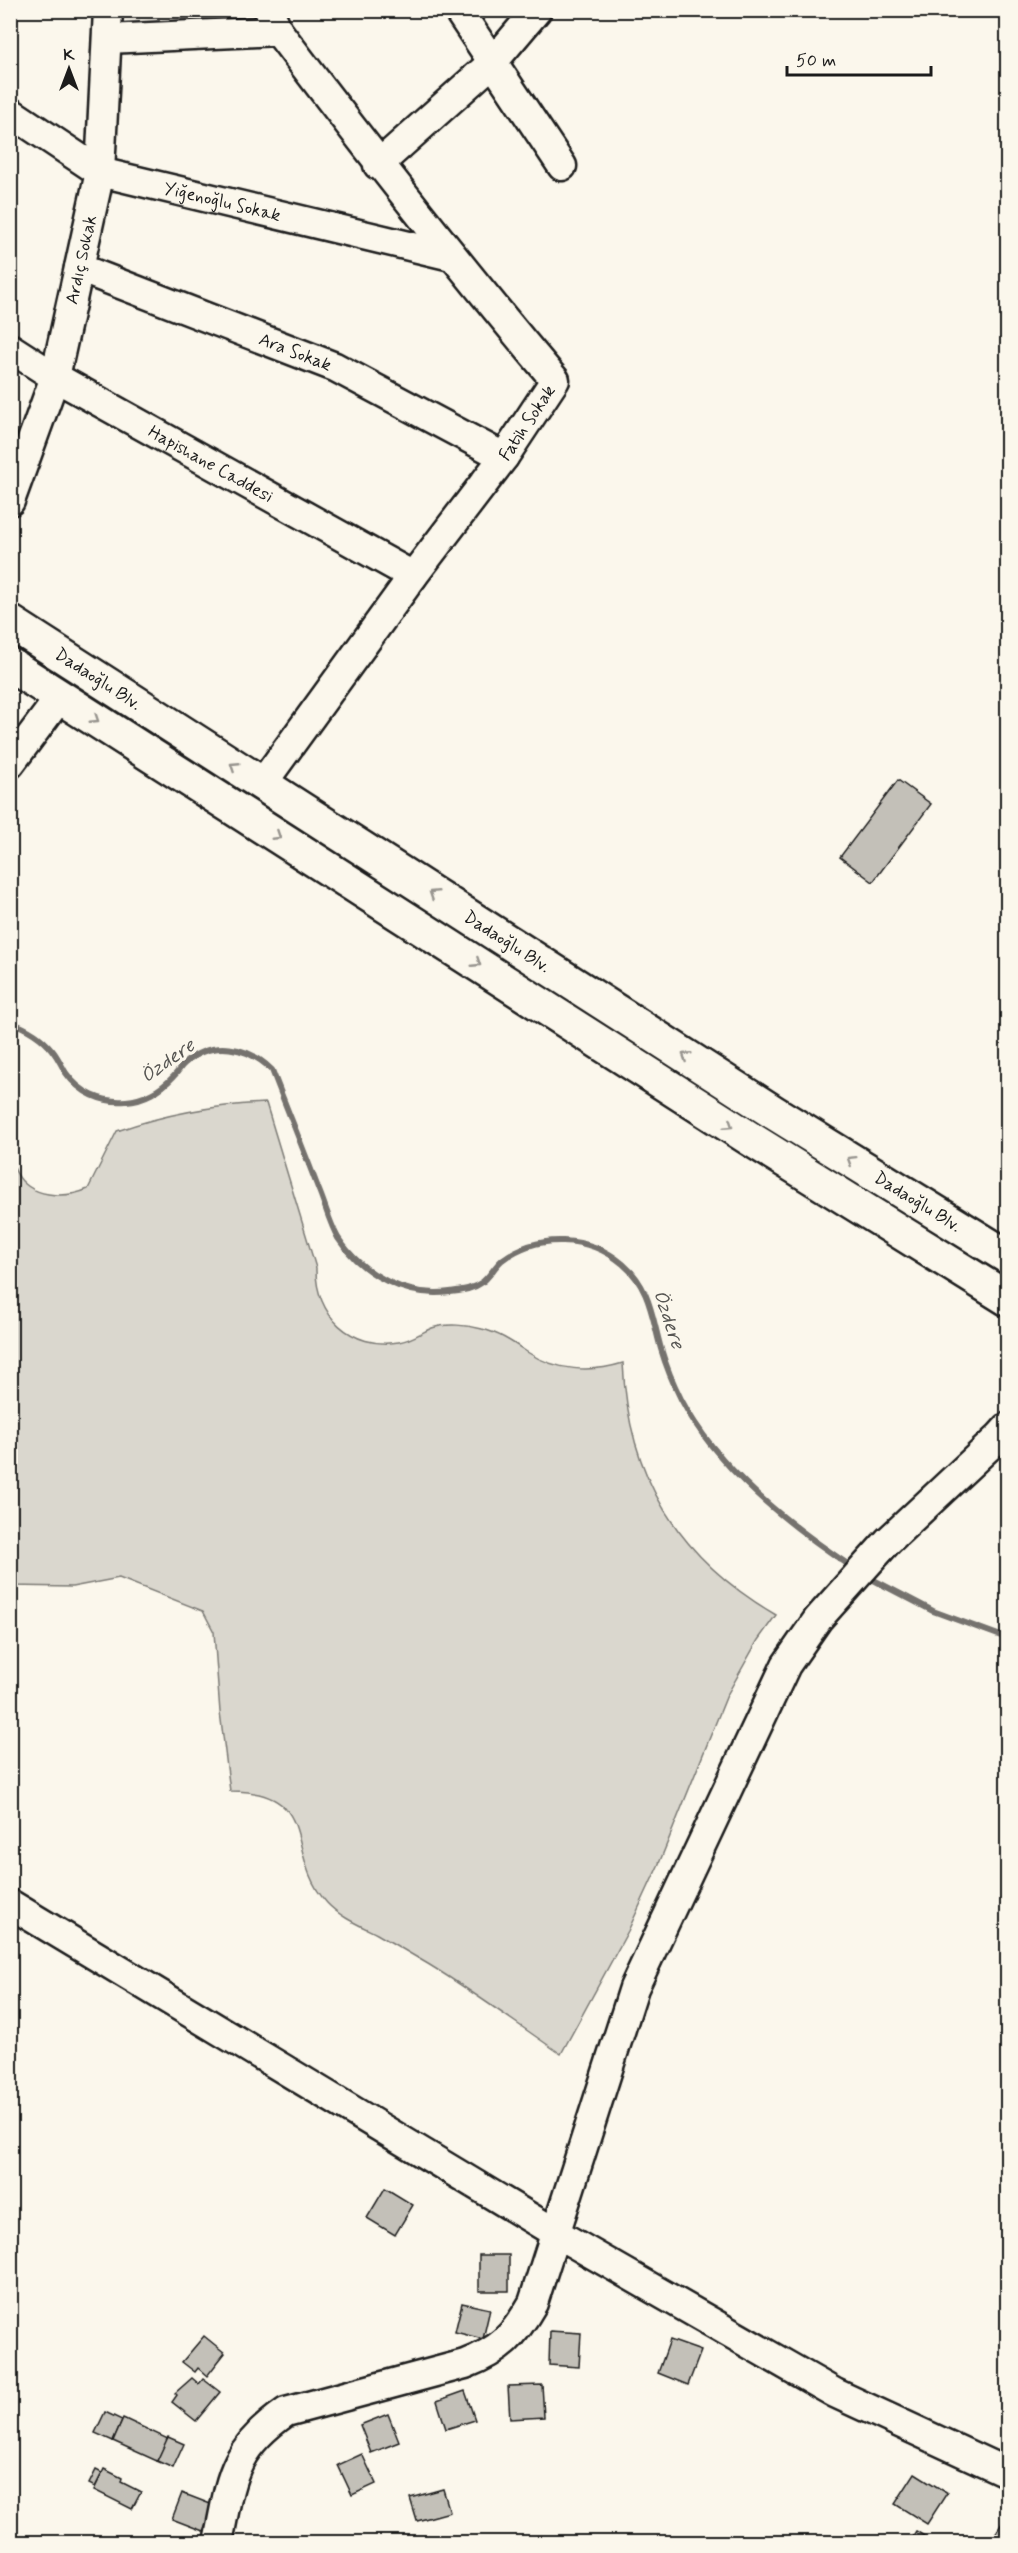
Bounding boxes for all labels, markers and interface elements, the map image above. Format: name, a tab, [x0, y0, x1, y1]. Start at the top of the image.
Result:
north arrow	[39, 39, 99, 99]
scale bar	[787, 39, 931, 77]
text: K	[63, 45, 75, 66]
text: 50 m	[796, 49, 836, 73]
street label: Yiğenoğlu Sokak	[161, 177, 283, 228]
street label: Ardıç Sokak	[60, 213, 103, 307]
street label: Ara Sokak	[255, 328, 335, 378]
street label: Fatih Sokak	[494, 381, 561, 466]
street label: Hapishane Caddesi	[144, 420, 277, 509]
street label: Dadaoğlu Blv.	[50, 643, 146, 716]
one-way arrow	[88, 712, 99, 723]
one-way arrow	[229, 762, 240, 773]
one-way arrow	[271, 828, 281, 840]
one-way arrow	[429, 889, 439, 901]
street label: Dadaoğlu Blv.	[459, 905, 555, 979]
one-way arrow	[470, 956, 481, 967]
water label: Özdere	[135, 1032, 201, 1090]
one-way arrow	[681, 1052, 692, 1063]
one-way arrow	[723, 1118, 733, 1130]
one-way arrow	[847, 1155, 857, 1167]
street label: Dadaoğlu Blv.	[869, 1166, 966, 1238]
water label: Özdere	[646, 1287, 691, 1353]

